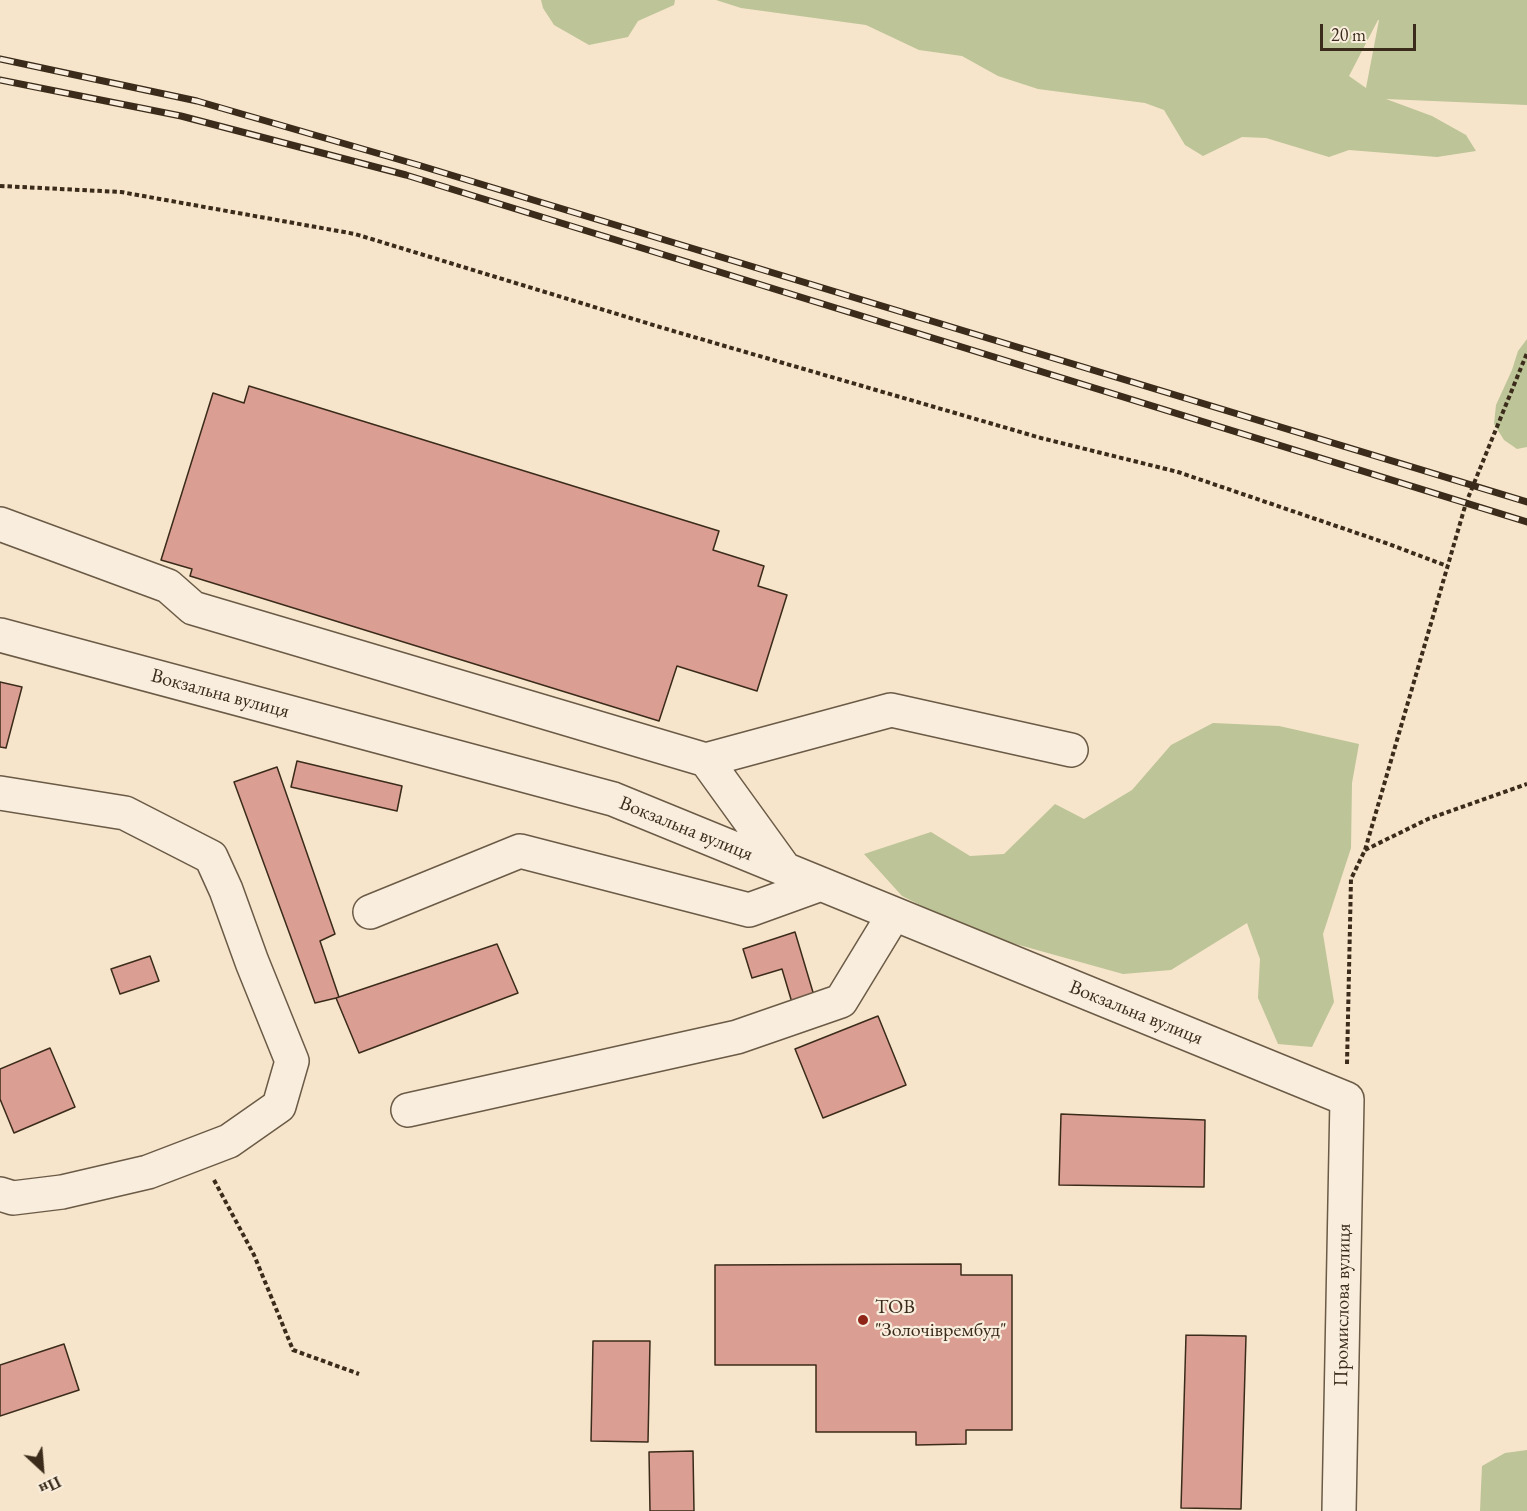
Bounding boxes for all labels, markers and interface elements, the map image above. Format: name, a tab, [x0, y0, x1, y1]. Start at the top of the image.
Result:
scale bar	[1323, 12, 1419, 50]
text: 20 m	[1331, 23, 1366, 46]
street label: Вокзальна вулиця	[148, 664, 292, 724]
street label: Вокзальна вулиця	[616, 791, 756, 867]
street label: Вокзальна вулиця	[1066, 975, 1206, 1051]
street label: Промислова вулиця	[1330, 1223, 1356, 1387]
place label: ТОВ "Золочіврембуд"	[875, 1296, 1007, 1343]
marker: ТОВ "Золочіврембуд"	[856, 1313, 870, 1327]
north arrow	[12, 1439, 72, 1499]
text: Пн	[36, 1471, 65, 1500]

